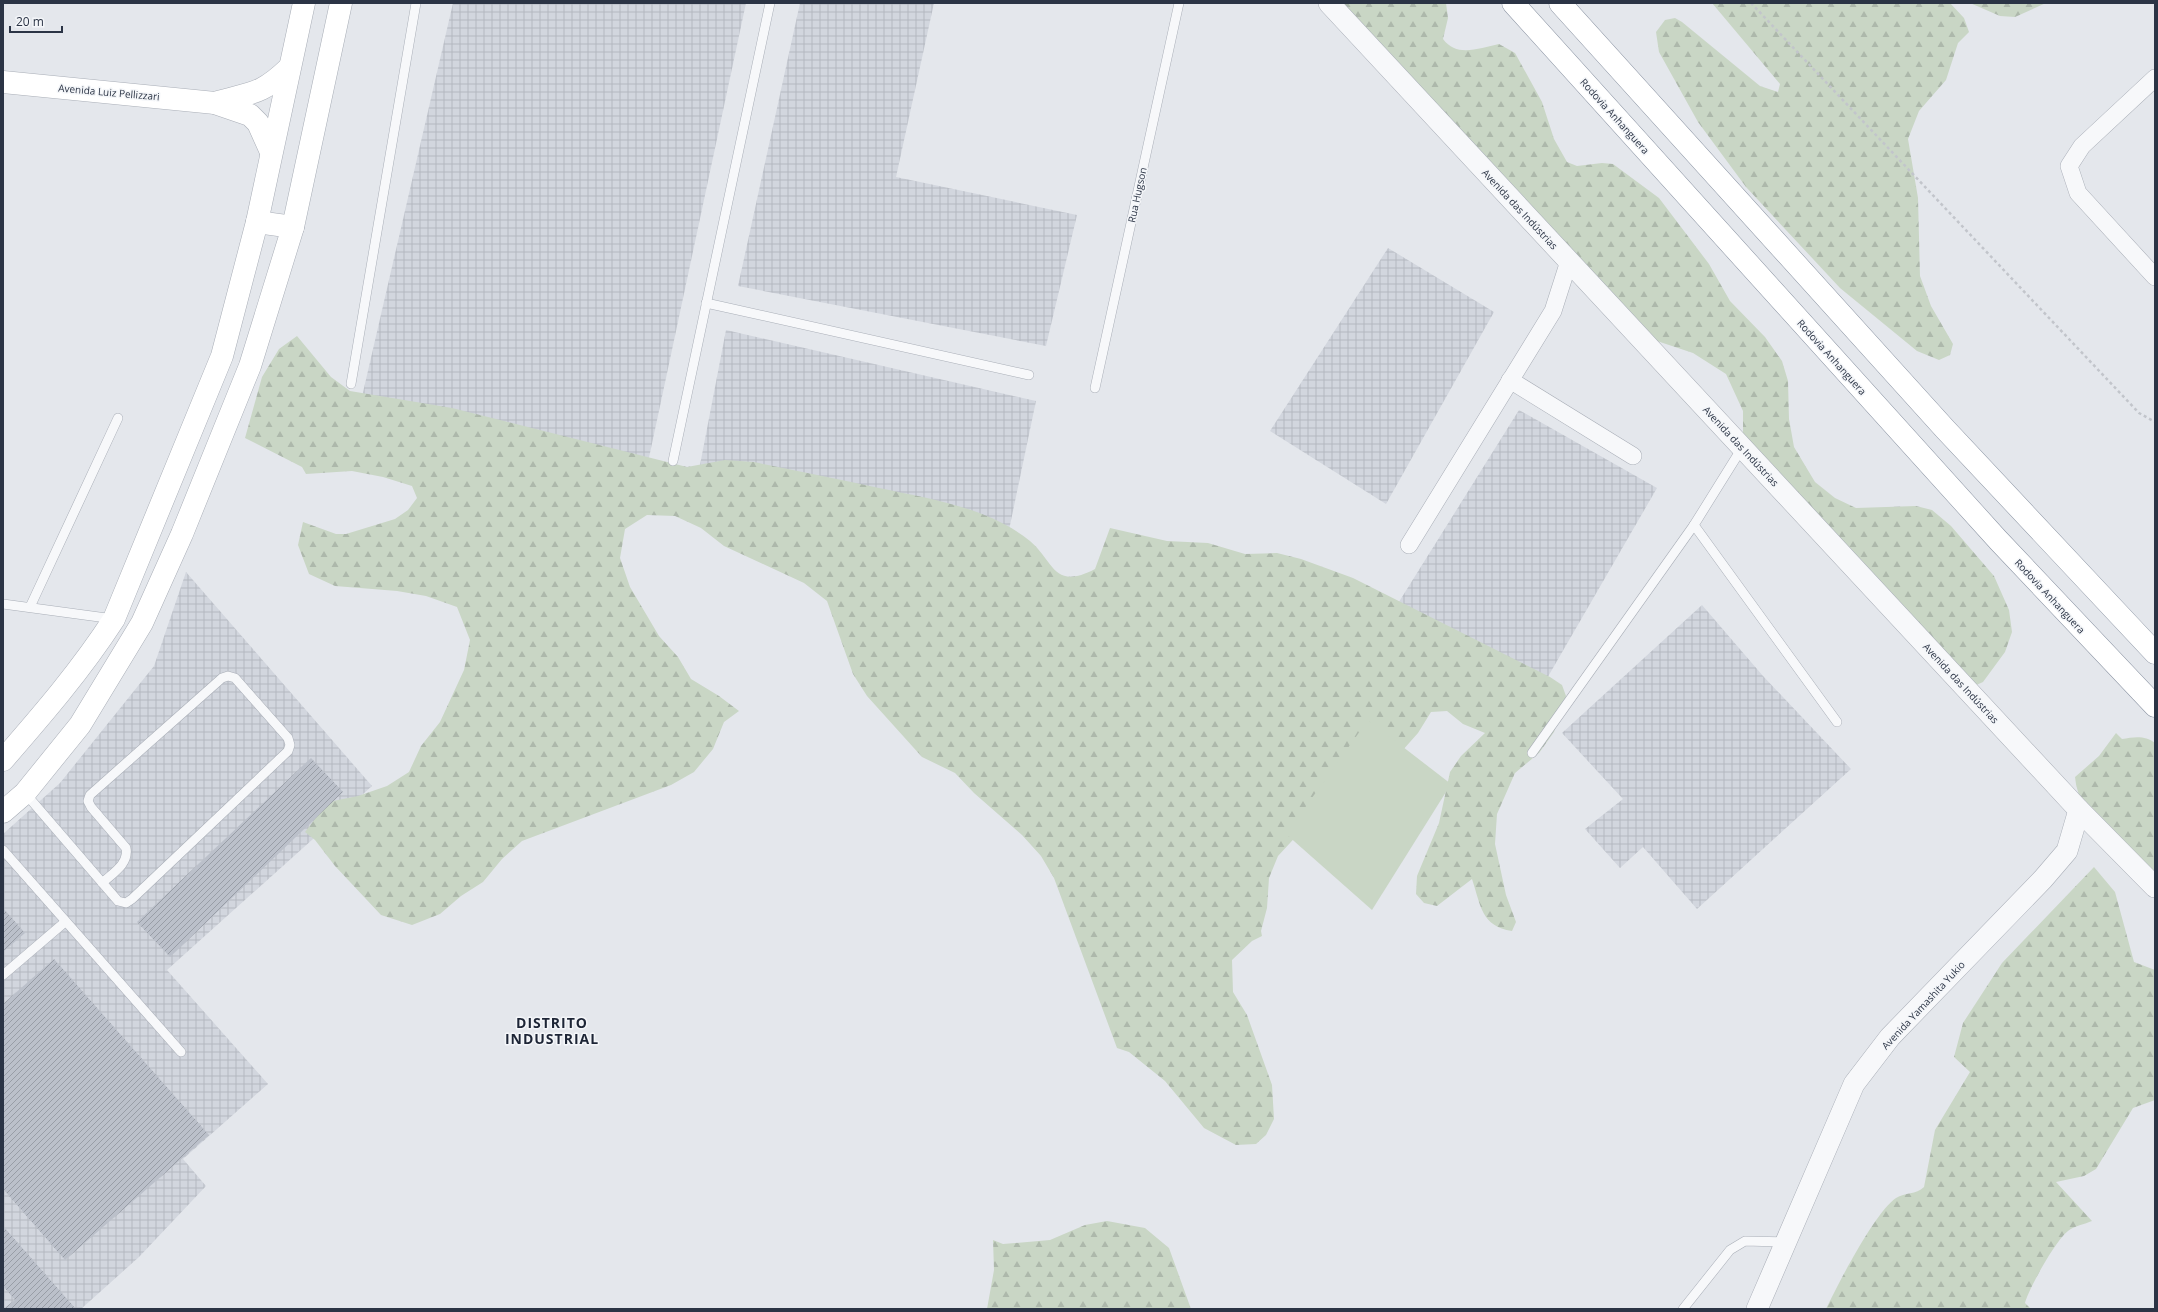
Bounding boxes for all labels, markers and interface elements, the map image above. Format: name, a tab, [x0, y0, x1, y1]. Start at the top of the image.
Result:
scale bar	[10, 8, 62, 34]
text: 20 m	[16, 13, 44, 30]
street label: Rodovia Anhanguera	[1577, 75, 1653, 157]
street label: Avenida Luiz Pellizzari	[58, 81, 160, 103]
street label: Rua Hugson	[1124, 166, 1150, 224]
street label: Avenida das Indústrias	[1479, 166, 1561, 252]
street label: Rodovia Anhanguera	[1794, 316, 1870, 398]
street label: Avenida das Indústrias	[1700, 403, 1782, 489]
street label: Rodovia Anhanguera	[2012, 556, 2088, 636]
street label: Avenida das Indústrias	[1920, 640, 2002, 726]
street label: Avenida Yamashita Yukio	[1878, 958, 1968, 1052]
district label: DISTRITO INDUSTRIAL	[505, 1013, 599, 1048]

